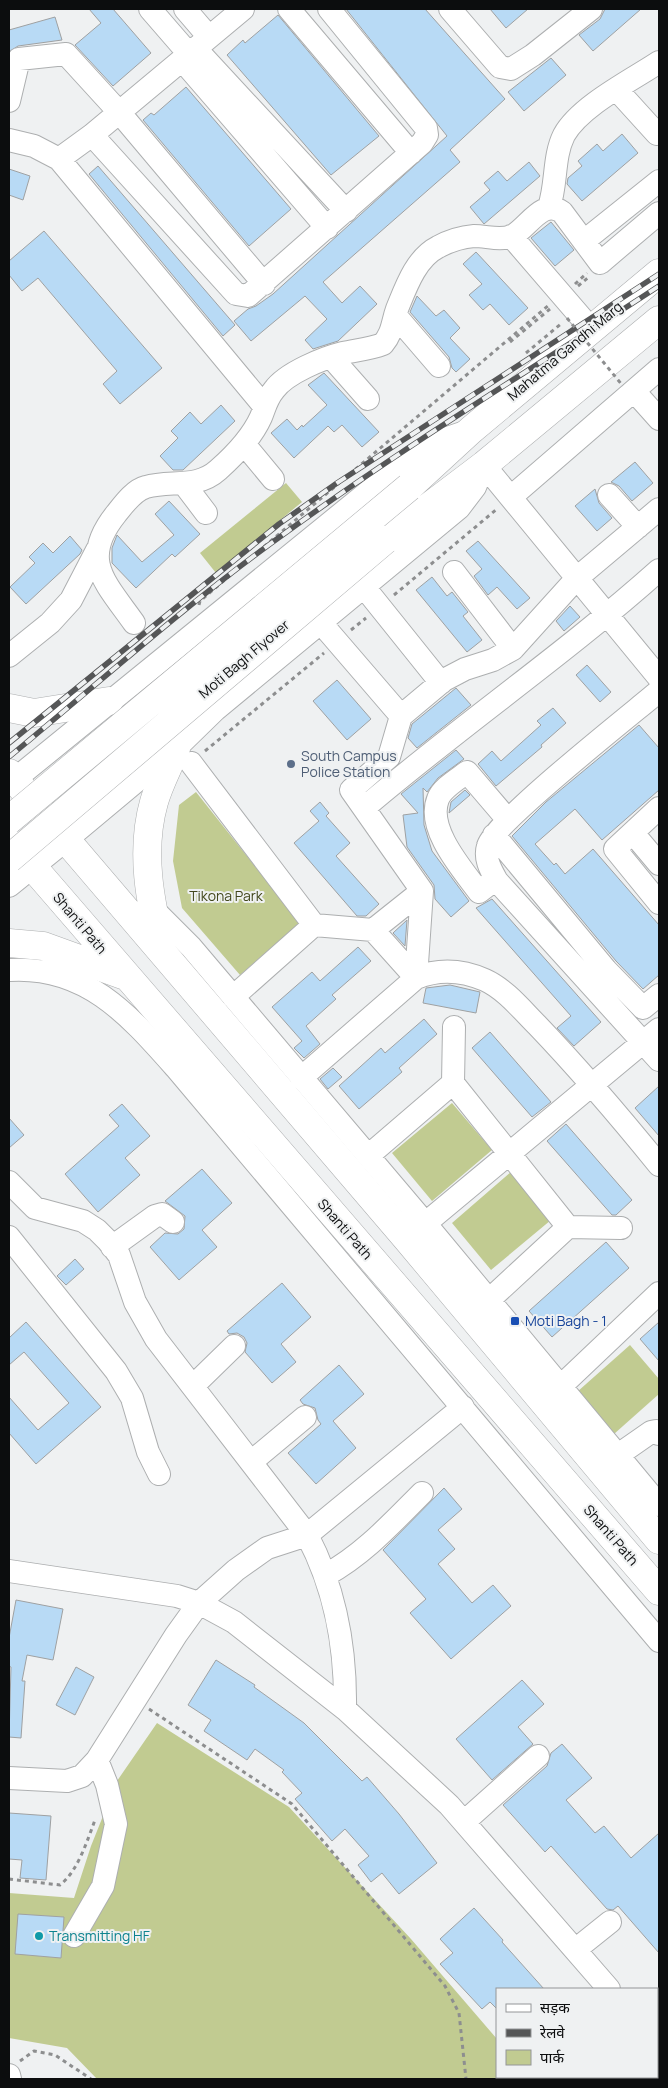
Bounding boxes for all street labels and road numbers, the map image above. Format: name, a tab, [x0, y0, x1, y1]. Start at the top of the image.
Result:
street label: Mahatma Gandhi Marg	[503, 297, 626, 404]
street label: Moti Bagh Flyover	[194, 615, 293, 702]
street label: Shanti Path	[49, 888, 112, 957]
street label: Shanti Path	[314, 1194, 377, 1263]
street label: Shanti Path	[580, 1500, 643, 1569]

